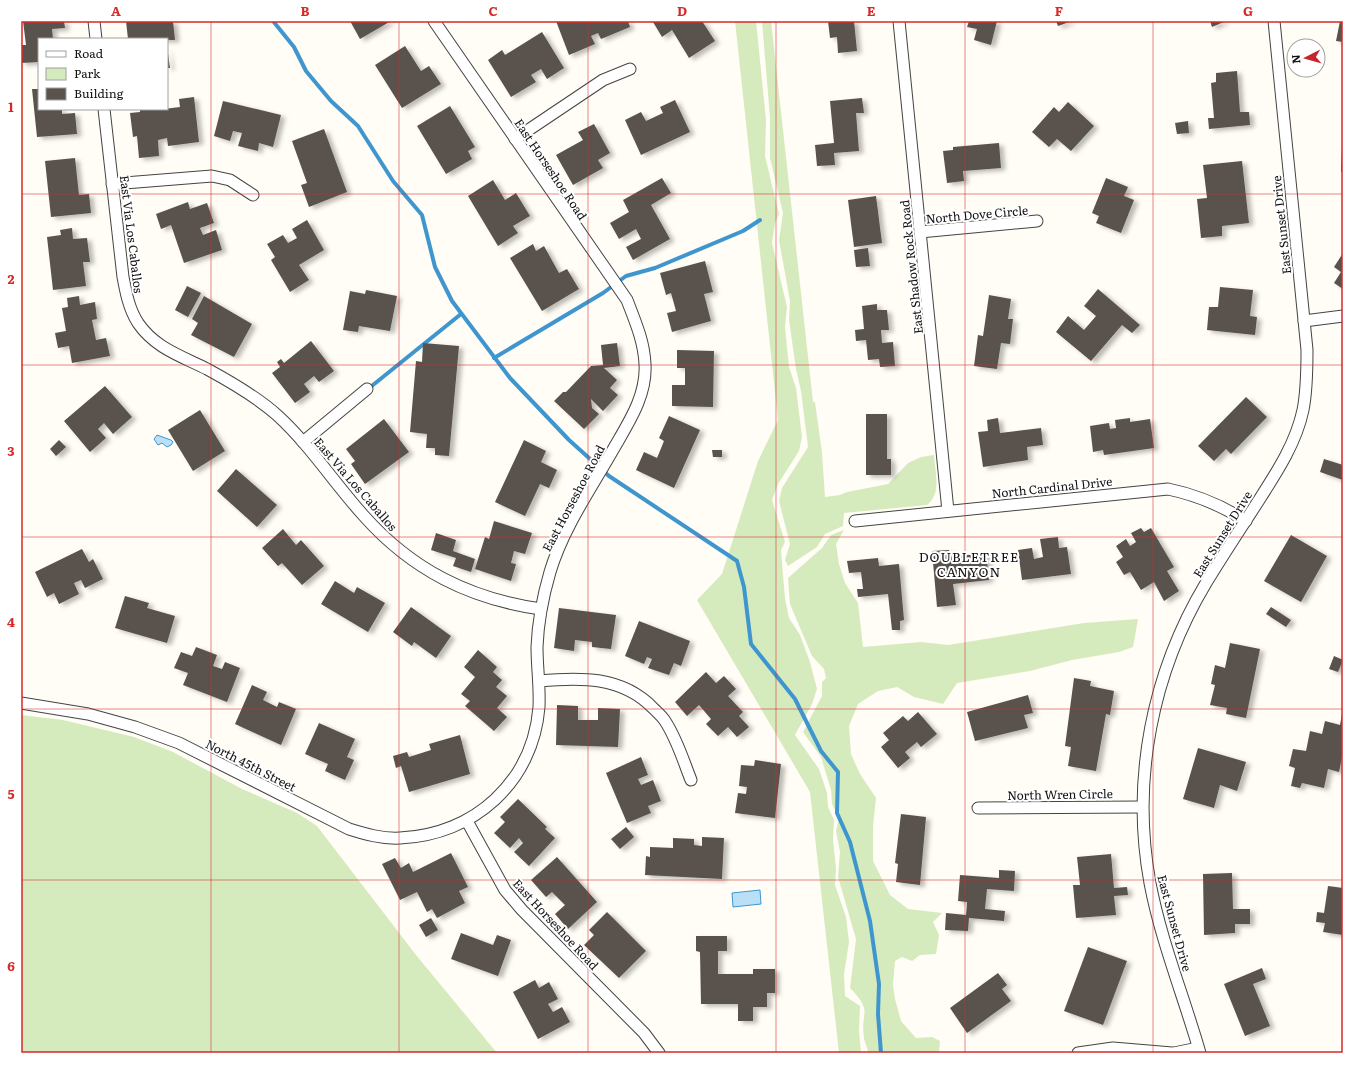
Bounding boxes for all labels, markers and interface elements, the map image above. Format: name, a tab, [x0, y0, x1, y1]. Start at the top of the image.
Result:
text: A	[111, 1, 121, 20]
text: B	[301, 1, 310, 20]
text: C	[488, 1, 498, 20]
text: D	[677, 1, 687, 20]
text: E	[867, 1, 876, 20]
text: F	[1055, 1, 1063, 20]
text: G	[1243, 1, 1253, 20]
legend	[38, 38, 168, 110]
north arrow	[1286, 38, 1326, 78]
text: Road	[74, 44, 104, 62]
text: N	[1287, 54, 1303, 65]
text: Park	[74, 64, 101, 82]
text: Building	[74, 84, 124, 102]
text: 1	[8, 97, 14, 116]
street label: East Horseshoe Road	[510, 115, 592, 224]
street label: East Via Los Caballos	[116, 174, 148, 295]
street label: East Sunset Drive	[1267, 175, 1295, 275]
street label: East Shadow Rock Road	[895, 198, 927, 335]
street label: North Dove Circle	[925, 201, 1029, 227]
text: 2	[8, 269, 15, 288]
street label: East Via Los Caballos	[310, 433, 402, 535]
text: 3	[7, 441, 15, 460]
street label: East Horseshoe Road	[537, 441, 609, 555]
street label: North Cardinal Drive	[991, 472, 1113, 502]
street label: East Sunset Drive	[1188, 487, 1256, 581]
district label: DOUBLETREE CANYON	[919, 547, 1019, 581]
text: 4	[7, 612, 15, 631]
street label: North 45th Street	[203, 734, 300, 796]
text: 5	[7, 784, 15, 803]
street label: North Wren Circle	[1007, 784, 1113, 804]
street label: East Sunset Drive	[1153, 873, 1197, 973]
street label: East Horseshoe Road	[509, 874, 603, 974]
text: 6	[7, 956, 15, 975]

